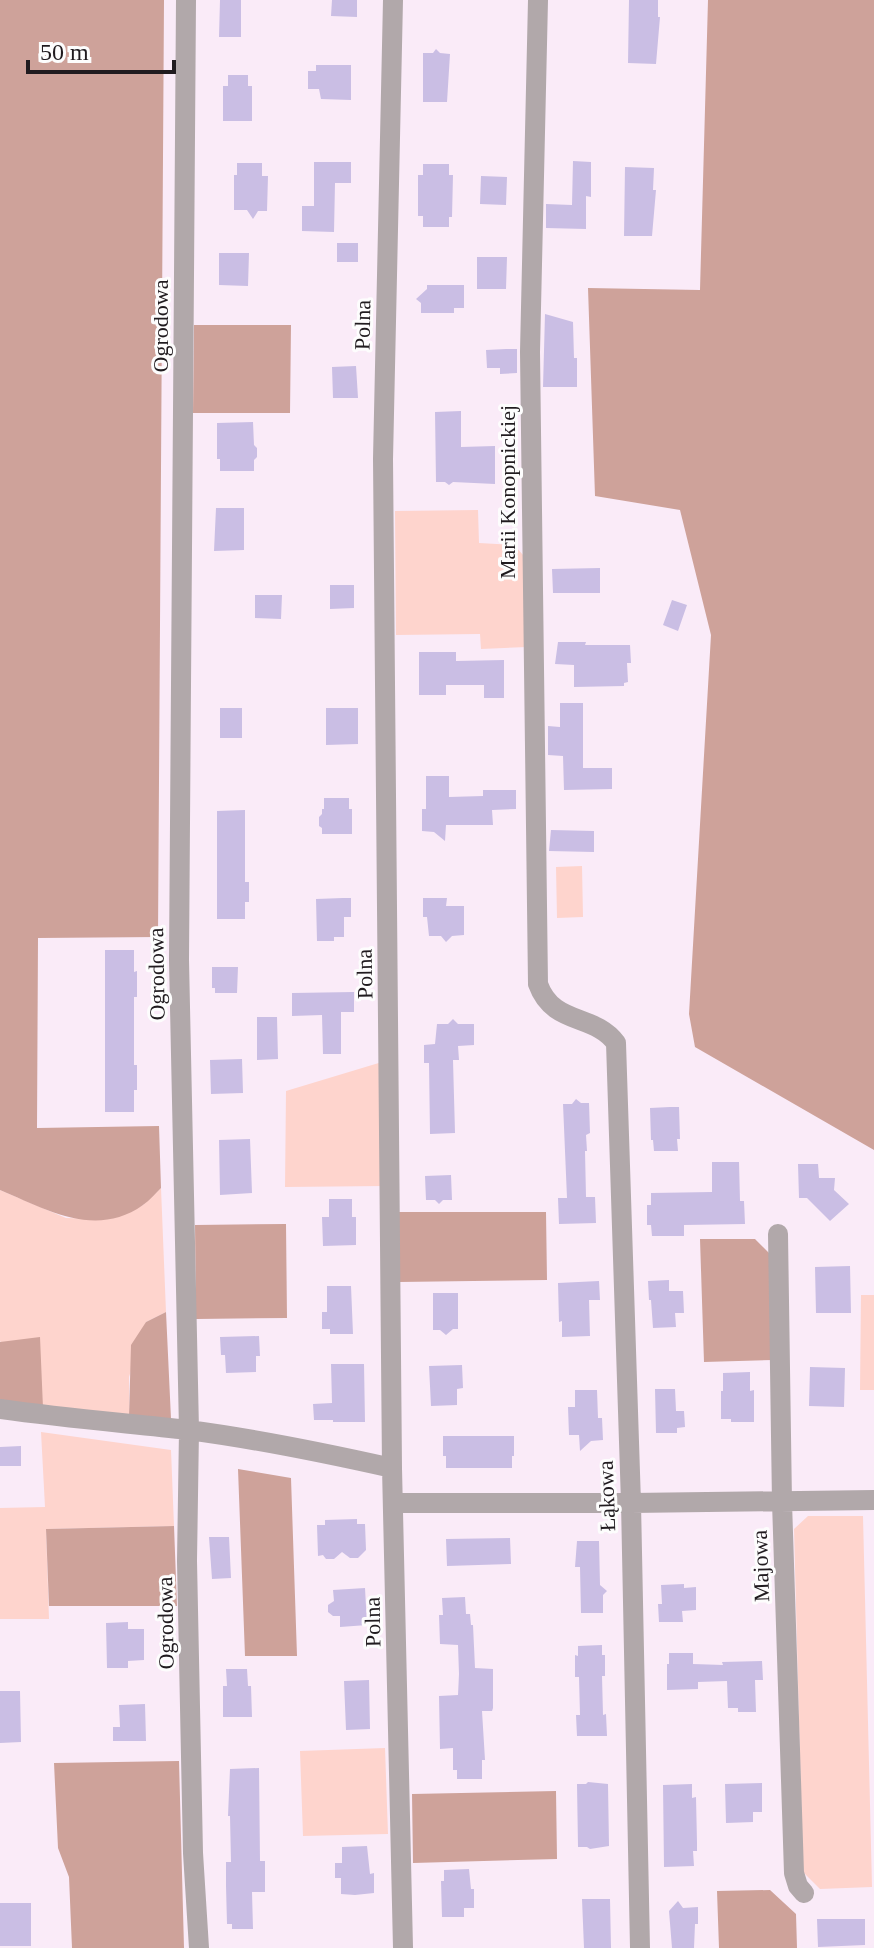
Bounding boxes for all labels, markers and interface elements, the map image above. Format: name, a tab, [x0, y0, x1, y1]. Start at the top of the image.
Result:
scale bar	[28, 24, 174, 74]
text: 50 m	[40, 39, 89, 65]
street label: Ogrodowa	[148, 279, 173, 372]
street label: Polna	[350, 300, 375, 350]
street label: Marii Konopnickiej	[495, 405, 520, 579]
street label: Ogrodowa	[143, 927, 170, 1021]
street label: Polna	[352, 948, 377, 999]
street label: Łąkowa	[593, 1460, 620, 1532]
street label: Majowa	[747, 1529, 774, 1602]
street label: Ogrodowa	[152, 1576, 179, 1670]
street label: Polna	[360, 1596, 385, 1647]

